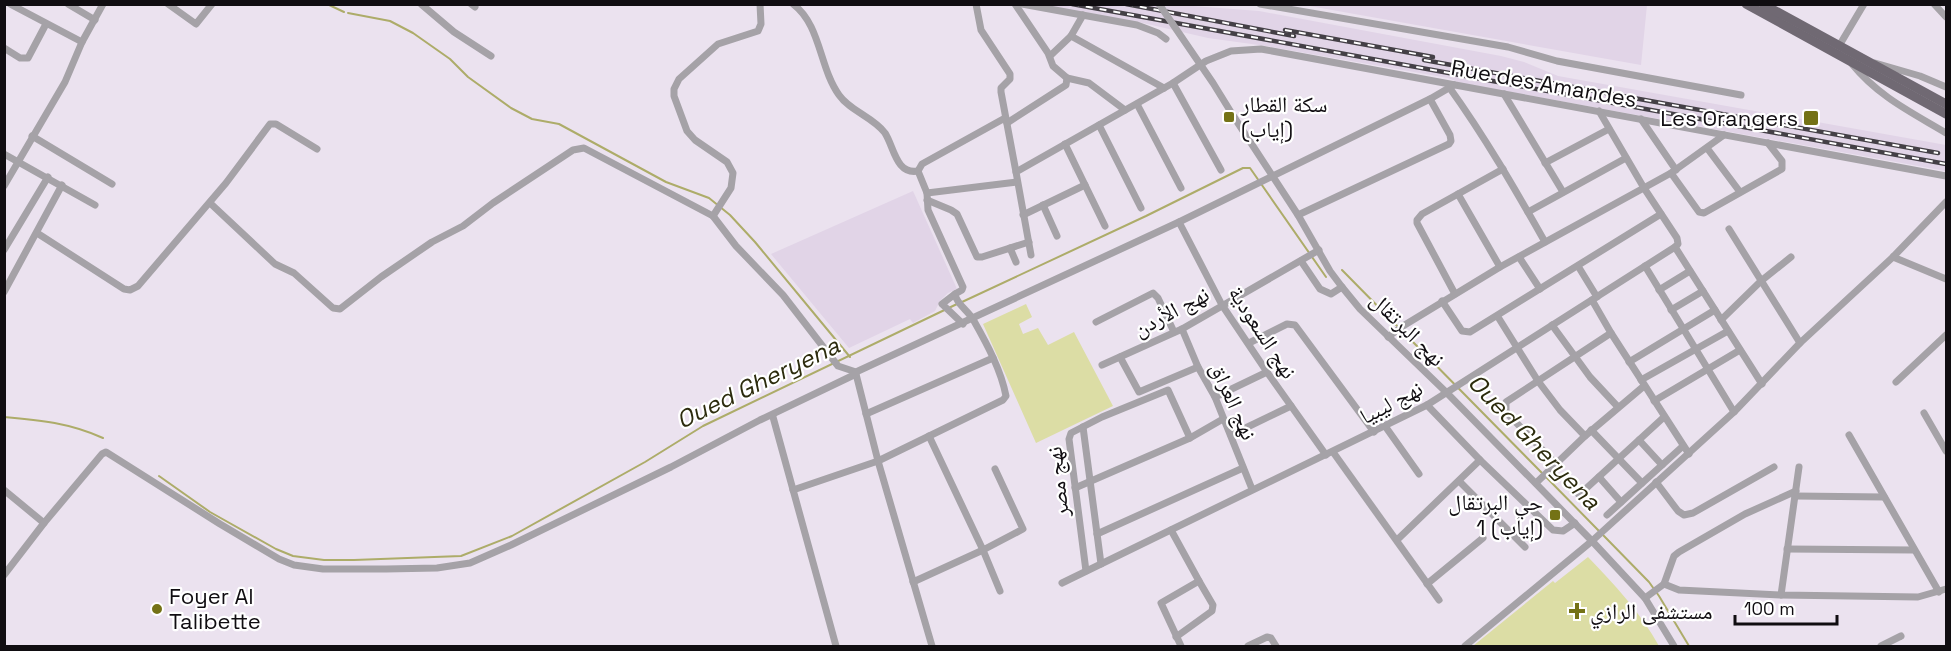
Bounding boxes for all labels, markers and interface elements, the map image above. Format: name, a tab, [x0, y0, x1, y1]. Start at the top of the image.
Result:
street label: Rue des Amandes	[1449, 53, 1639, 113]
place label: سكة القطار (إياب)	[1240, 90, 1327, 144]
place label: Les Orangers	[1660, 104, 1798, 132]
marker: Les Orangers	[1802, 109, 1820, 127]
marker: سكة القطار (إياب)	[1222, 110, 1236, 124]
street label: نهج الأردن	[1128, 279, 1214, 343]
street label: نهج السعودية	[1223, 280, 1303, 384]
street label: نهج البرتقال	[1365, 286, 1451, 372]
water label: Oued Gheryena	[671, 330, 845, 435]
street label: نهج العراق	[1205, 358, 1263, 444]
water label: Oued Gheryena	[1461, 367, 1607, 517]
street label: نهج ليبيا	[1355, 374, 1427, 430]
street label: نهج مصر	[1039, 445, 1075, 520]
place label: حي البرتقال 1 (إياب)	[1448, 488, 1543, 542]
marker: حي البرتقال 1 (إياب)	[1548, 508, 1562, 522]
place label: Foyer Al Talibette	[169, 582, 261, 635]
scale bar	[1735, 588, 1837, 626]
place label: مستشفى الرازي	[1590, 597, 1713, 629]
text: 100 m	[1744, 597, 1795, 620]
marker: Foyer Al Talibette	[150, 602, 164, 616]
marker: مستشفى الرازي	[1568, 602, 1586, 620]

